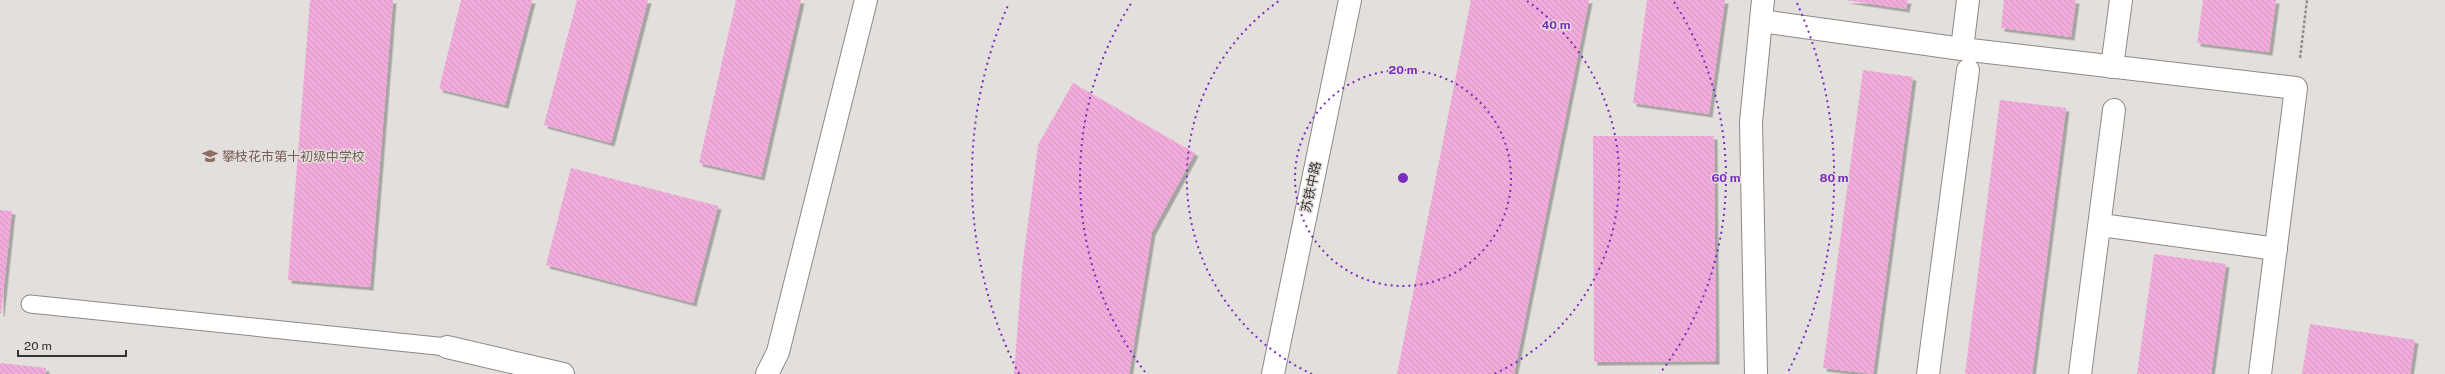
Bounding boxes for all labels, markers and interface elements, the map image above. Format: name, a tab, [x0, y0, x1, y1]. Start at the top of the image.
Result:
text: 40 m	[1541, 18, 1571, 32]
text: 20 m	[1389, 63, 1418, 77]
school or university icon: 攀枝花市第十初级中学校	[201, 147, 219, 165]
place label: 攀枝花市第十初级中学校	[222, 149, 365, 164]
street label: 苏铁中路	[1298, 160, 1324, 214]
centre of rings	[1396, 171, 1410, 185]
text: 60 m	[1711, 171, 1741, 185]
text: 80 m	[1819, 171, 1849, 185]
scale bar	[18, 332, 126, 358]
text: 20 m	[24, 339, 52, 353]

